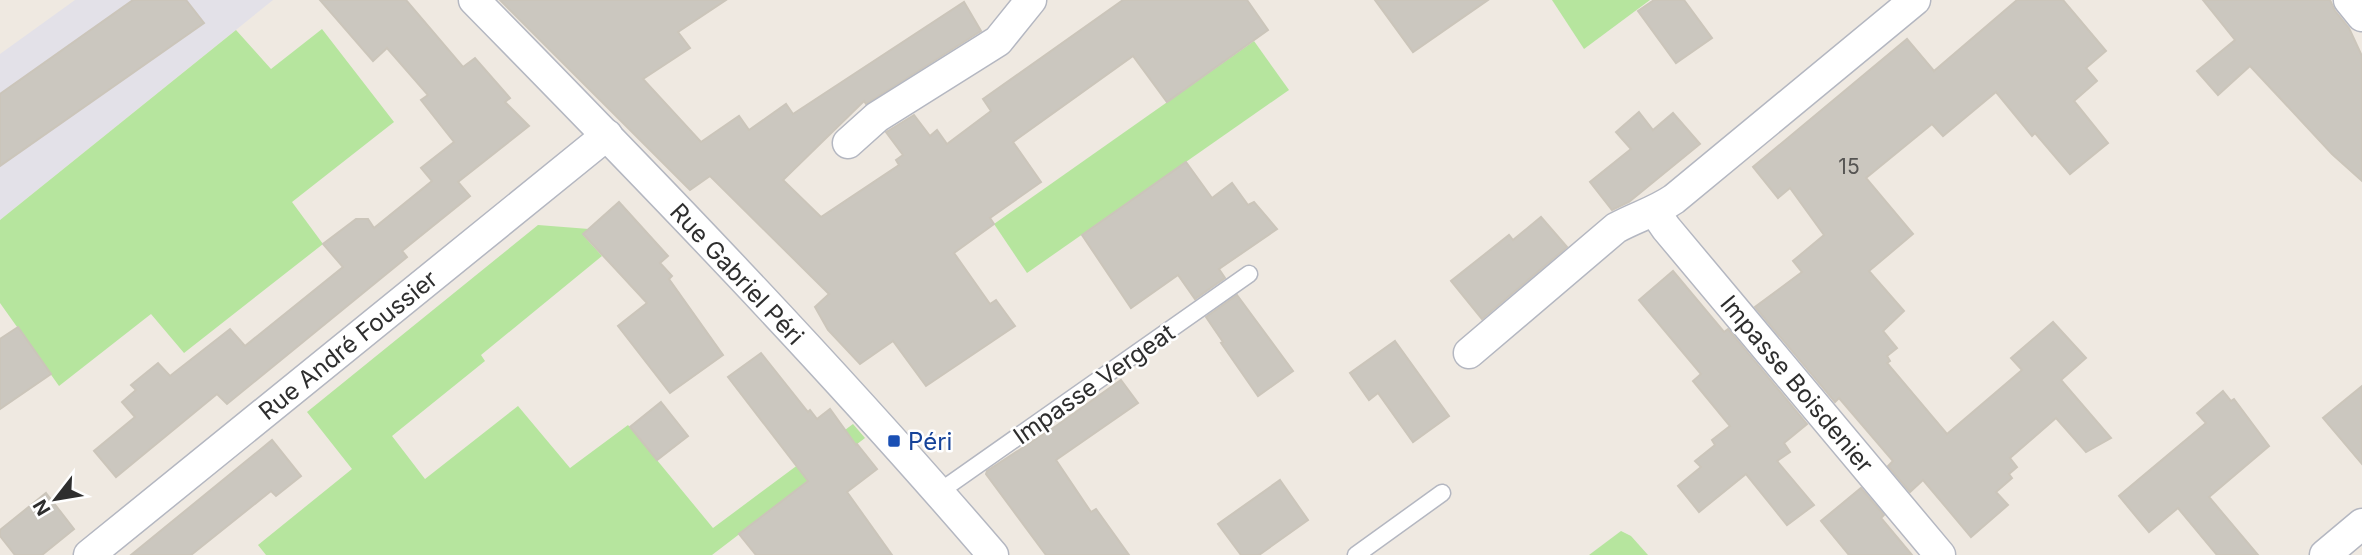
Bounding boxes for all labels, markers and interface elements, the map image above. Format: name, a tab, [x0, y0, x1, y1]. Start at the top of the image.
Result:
house number: 15	[1838, 154, 1860, 179]
street label: Rue Gabriel Péri	[664, 197, 810, 351]
street label: Rue André Foussier	[253, 264, 443, 426]
street label: Impasse Boisdenier	[1714, 290, 1880, 478]
street label: Impasse Vergeat	[1008, 317, 1180, 450]
place label: Péri	[908, 427, 952, 456]
marker: Péri	[886, 433, 902, 449]
north arrow	[21, 464, 91, 534]
text: N	[28, 495, 55, 520]

